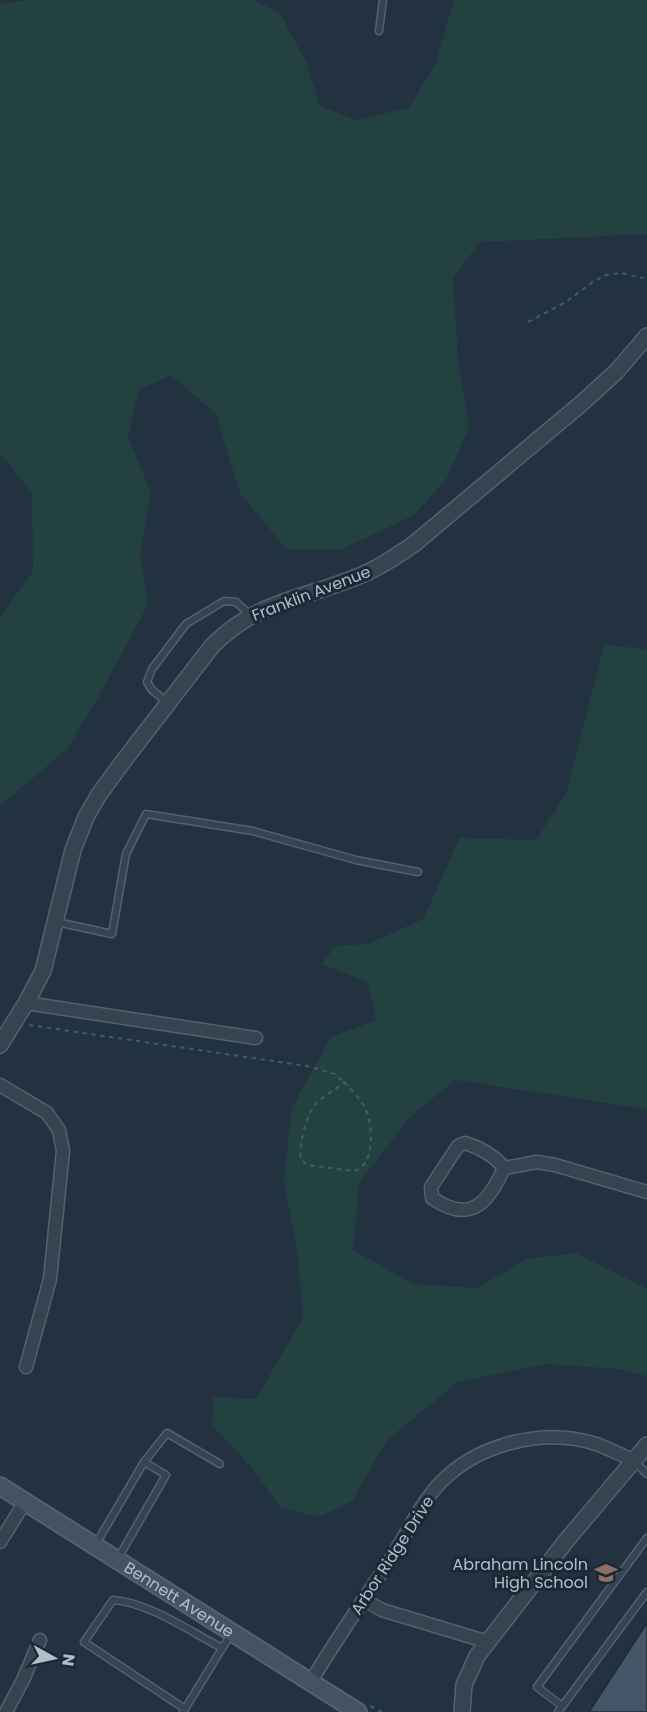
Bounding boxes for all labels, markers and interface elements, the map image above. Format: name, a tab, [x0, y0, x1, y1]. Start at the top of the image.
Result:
street label: Franklin Avenue	[248, 560, 374, 627]
street label: Arbor Ridge Drive	[345, 1491, 440, 1619]
place label: Abraham Lincoln High School	[453, 1553, 588, 1594]
street label: Bennett Avenue	[119, 1556, 239, 1643]
school or university icon: Abraham Lincoln High School	[593, 1560, 619, 1586]
north arrow	[24, 1628, 84, 1688]
text: N	[56, 1652, 81, 1668]

